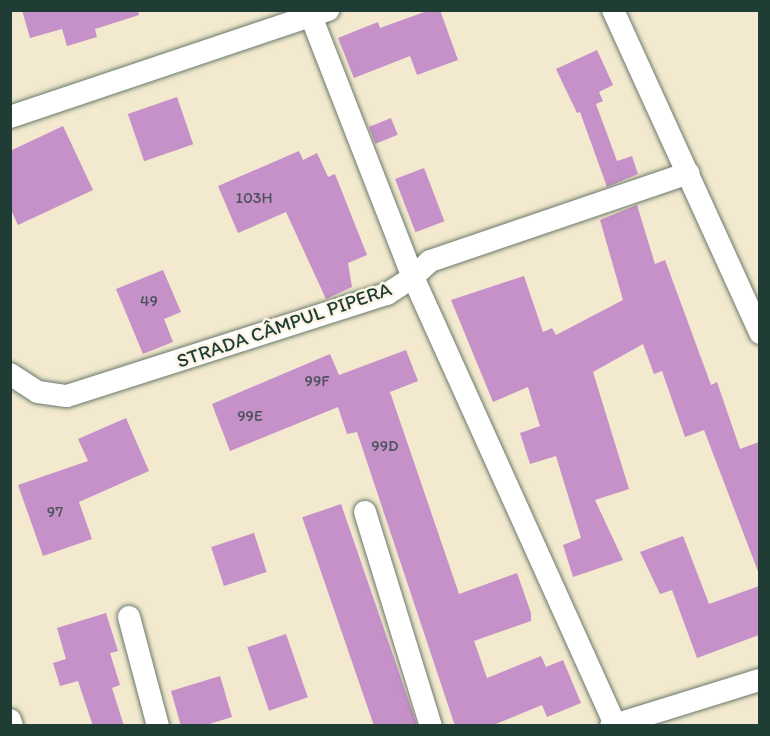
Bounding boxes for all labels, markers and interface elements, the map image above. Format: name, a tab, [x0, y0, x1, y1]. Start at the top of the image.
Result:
house number: 103H	[235, 188, 273, 208]
street label: STRADA CÂMPUL PIPERA	[173, 277, 395, 373]
house number: 49	[140, 291, 158, 311]
house number: 99F	[305, 371, 329, 391]
house number: 99E	[237, 406, 263, 426]
house number: 99D	[371, 436, 399, 456]
house number: 97	[47, 502, 63, 522]

